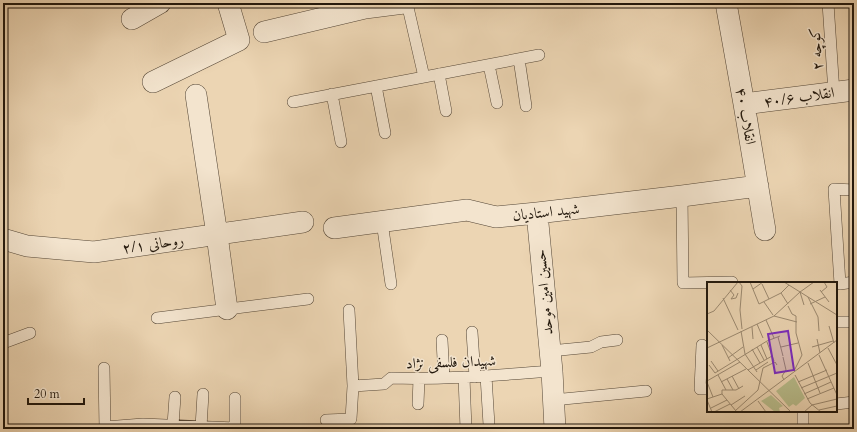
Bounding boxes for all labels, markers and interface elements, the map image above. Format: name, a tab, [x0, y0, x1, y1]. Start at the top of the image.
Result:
street label: کوچه ۲	[805, 27, 828, 71]
street label: انقلاب ۴۰/۶	[762, 82, 836, 112]
street label: انقلاب ۴۰	[731, 86, 761, 146]
street label: شهید استادیان	[511, 199, 581, 225]
street label: روحانی ۲/۱	[121, 230, 185, 258]
street label: حسین امین موحد	[530, 249, 558, 335]
inset map	[707, 282, 837, 412]
street label: شهیدان فلسفی نژاد	[406, 350, 496, 375]
scale bar	[28, 380, 84, 406]
text: 20 m	[34, 386, 61, 402]

